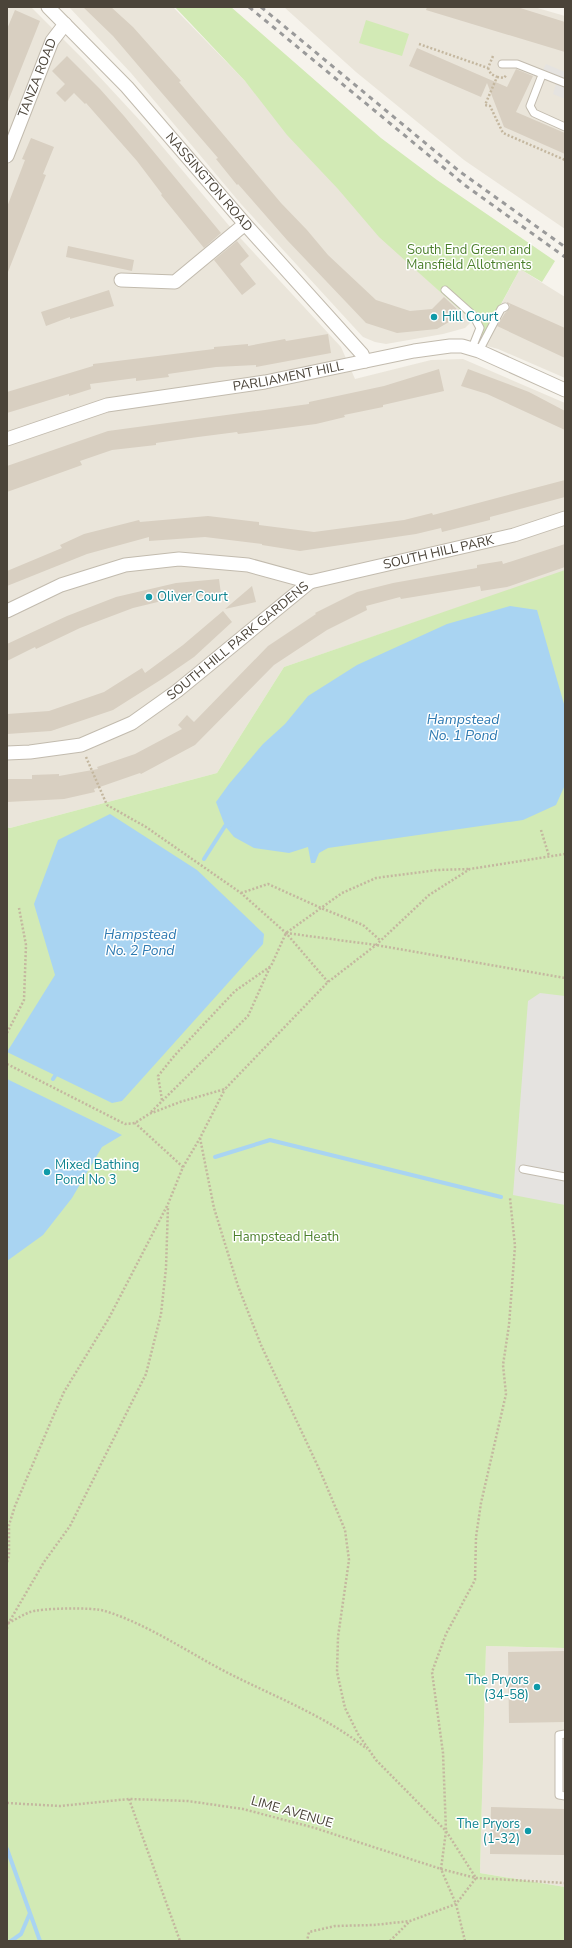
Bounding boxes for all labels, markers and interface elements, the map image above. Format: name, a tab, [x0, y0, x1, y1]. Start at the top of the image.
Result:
street label: TANZA ROAD	[14, 35, 61, 120]
street label: NASSINGTON ROAD	[161, 129, 257, 235]
park label: South End Green and Mansfield Allotments	[406, 241, 532, 274]
place label: Hill Court	[442, 308, 499, 326]
marker: Hill Court	[429, 312, 439, 322]
street label: PARLIAMENT HILL	[232, 357, 345, 396]
street label: SOUTH HILL PARK	[381, 531, 496, 574]
street label: SOUTH HILL PARK GARDENS	[163, 577, 313, 704]
place label: Oliver Court	[157, 588, 228, 606]
marker: Oliver Court	[144, 592, 154, 602]
water label: Hampstead No. 1 Pond	[427, 710, 500, 745]
water label: Hampstead No. 2 Pond	[104, 925, 177, 960]
place label: Mixed Bathing Pond No 3	[55, 1156, 139, 1189]
marker: Mixed Bathing Pond No 3	[42, 1167, 52, 1177]
park label: Hampstead Heath	[233, 1228, 339, 1246]
place label: The Pryors (34-58)	[466, 1671, 529, 1704]
marker: The Pryors (34-58)	[532, 1682, 542, 1692]
street label: LIME AVENUE	[249, 1792, 335, 1832]
place label: The Pryors (1-32)	[457, 1815, 520, 1848]
marker: The Pryors (1-32)	[523, 1826, 533, 1836]

